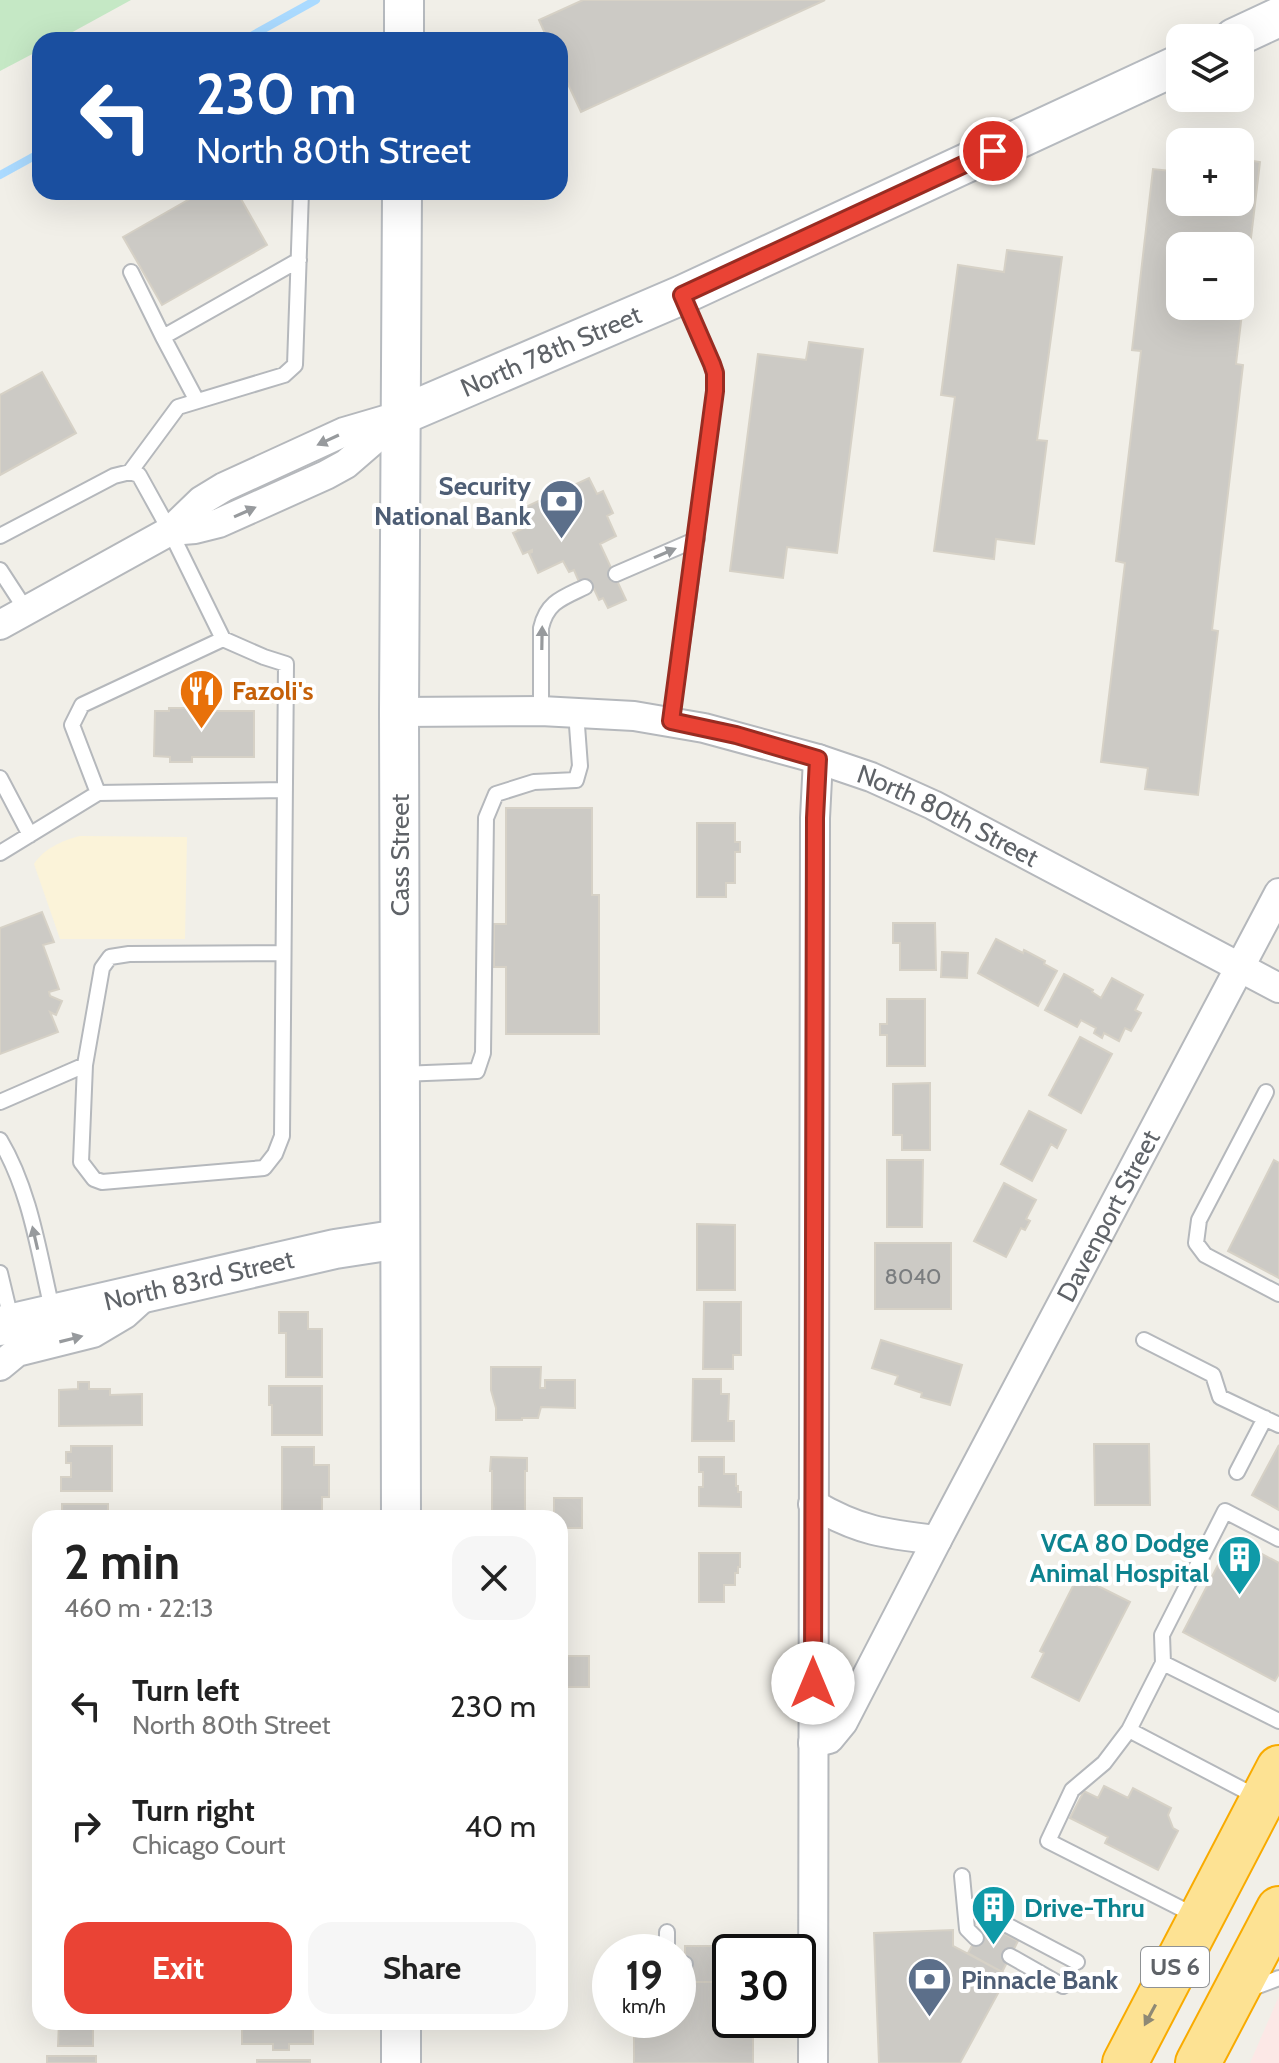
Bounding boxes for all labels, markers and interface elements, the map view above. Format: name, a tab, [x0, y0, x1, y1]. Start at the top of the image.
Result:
map controls	[1166, 24, 1254, 320]
button: layers	[1166, 24, 1254, 112]
text: 230 m	[196, 60, 357, 128]
icon: left	[64, 64, 168, 168]
pin	[959, 117, 1027, 185]
text: North 80th Street	[196, 128, 471, 172]
button: +	[1166, 128, 1254, 216]
icon: arrive	[971, 129, 1015, 173]
button: −	[1166, 232, 1254, 320]
street label: North 78th Street	[456, 298, 646, 404]
one-way arrow	[316, 433, 339, 446]
place label: Security National Bank	[374, 470, 531, 532]
bank icon: Security National Bank	[538, 477, 586, 540]
one-way arrow	[233, 506, 257, 519]
one-way arrow	[653, 546, 677, 559]
one-way arrow	[535, 625, 548, 650]
restaurant icon: Fazoli's	[177, 667, 225, 730]
place label: Fazoli's	[232, 675, 314, 707]
street label: North 80th Street	[853, 757, 1044, 874]
street label: Cass Street	[384, 793, 416, 916]
street label: Davenport Street	[1050, 1124, 1167, 1307]
one-way arrow	[28, 1225, 41, 1250]
street label: North 83rd Street	[101, 1243, 297, 1318]
house number: 8040	[885, 1263, 941, 1290]
one-way arrow	[59, 1332, 84, 1344]
place label: VCA 80 Dodge Animal Hospital	[1030, 1527, 1209, 1589]
text: 2 min	[64, 1533, 180, 1591]
building icon: VCA 80 Dodge Animal Hospital	[1216, 1534, 1264, 1597]
button: close	[452, 1536, 536, 1620]
text: 460 m · 22:13	[64, 1592, 214, 1624]
position arrow	[771, 1641, 855, 1725]
text: Turn left	[132, 1672, 240, 1709]
icon: left	[64, 1684, 108, 1728]
text: 230 m	[450, 1688, 536, 1725]
text: North 80th Street	[132, 1709, 331, 1741]
text: Turn right	[132, 1792, 255, 1829]
icon: right	[64, 1804, 108, 1848]
text: 40 m	[465, 1808, 536, 1845]
text: Chicago Court	[132, 1829, 286, 1861]
building icon: Drive-Thru	[969, 1884, 1017, 1947]
place label: Drive-Thru	[1024, 1892, 1145, 1924]
button: Exit	[64, 1922, 292, 2014]
button: Share	[308, 1922, 536, 2014]
speed limit sign: 30	[712, 1934, 816, 2038]
road number: US 6	[1141, 1947, 1209, 1987]
text: 19	[625, 1951, 663, 2000]
bank icon: Pinnacle Bank	[906, 1956, 954, 2019]
place label: Pinnacle Bank	[961, 1964, 1119, 1996]
text: km/h	[622, 1994, 666, 2018]
one-way arrow	[1144, 2003, 1157, 2026]

